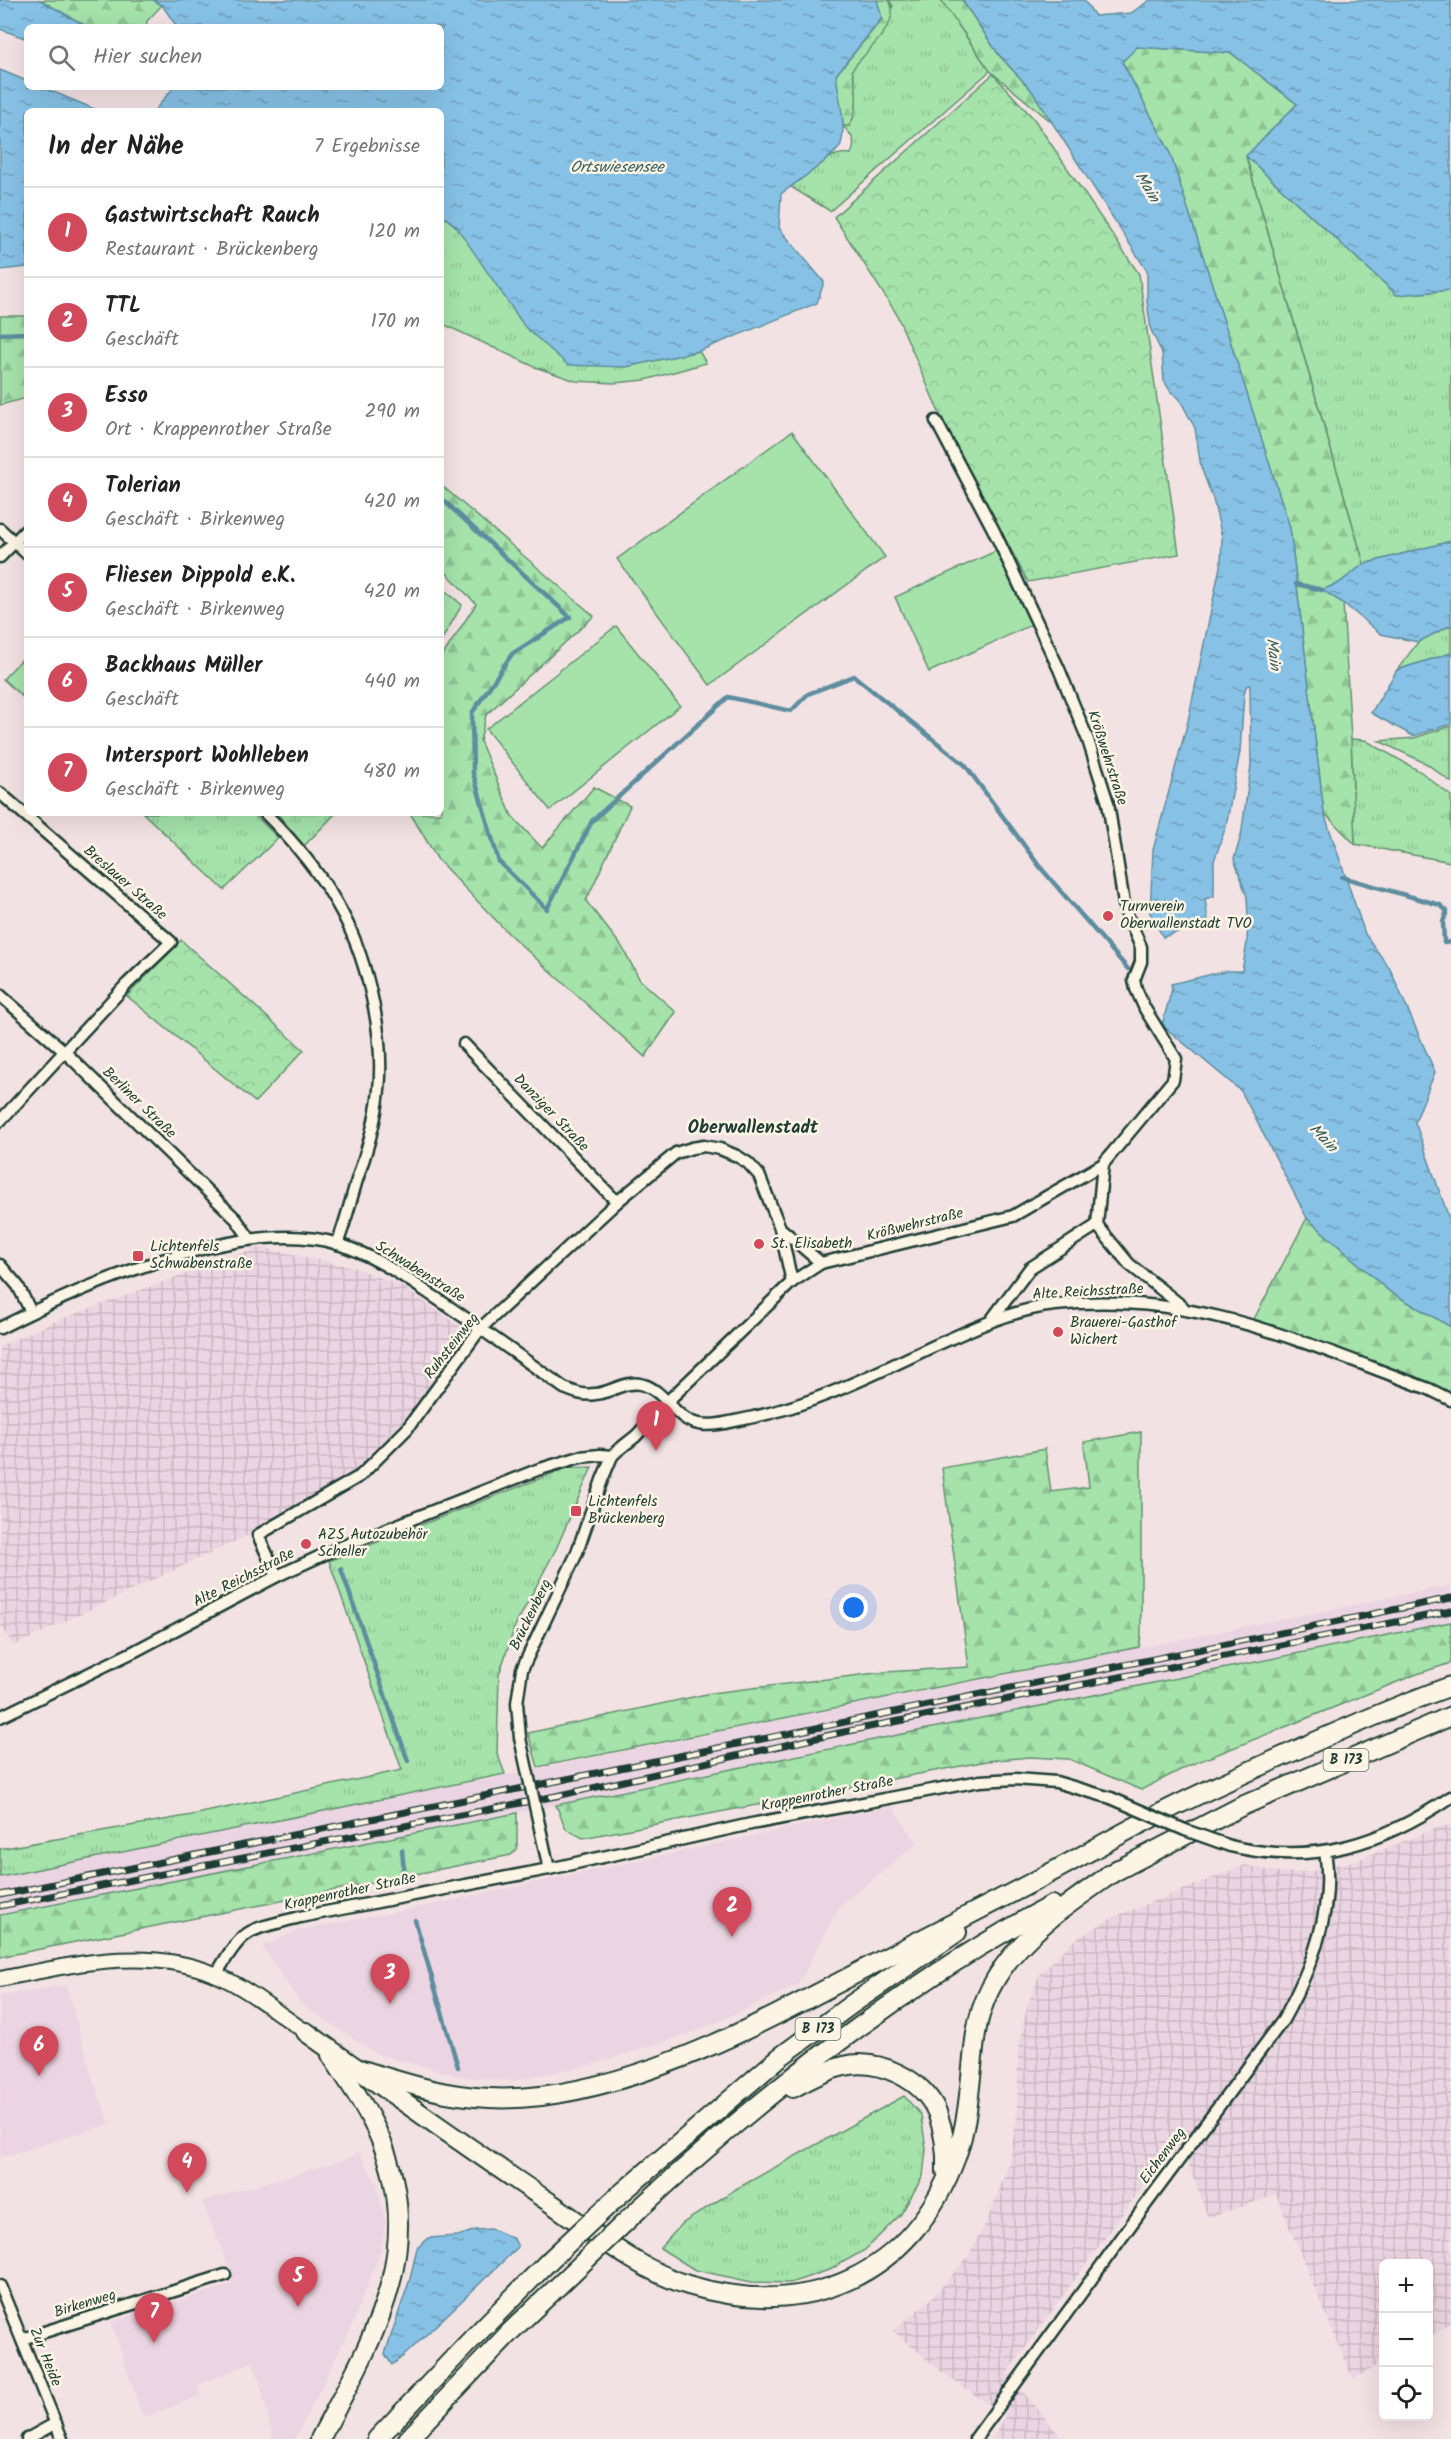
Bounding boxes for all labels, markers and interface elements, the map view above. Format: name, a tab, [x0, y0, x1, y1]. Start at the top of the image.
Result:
search box	[24, 24, 444, 90]
text: Hier suchen	[93, 40, 202, 75]
icon: search	[45, 41, 78, 74]
text: In der Nähe	[48, 126, 184, 168]
text: 7 Ergebnisse	[314, 131, 420, 163]
water label: Ortswiesensee	[570, 155, 666, 180]
water label: Main	[1128, 167, 1167, 209]
text: Gastwirtschaft Rauch	[105, 199, 320, 234]
text: 1	[64, 216, 71, 248]
text: 120 m	[368, 216, 420, 248]
text: Restaurant · Brückenberg	[105, 234, 319, 266]
text: TTL	[105, 289, 141, 324]
text: 2	[62, 306, 73, 338]
text: 170 m	[371, 306, 420, 338]
text: Geschäft	[105, 324, 179, 356]
text: Esso	[105, 379, 148, 414]
text: 3	[62, 396, 73, 428]
text: 290 m	[365, 396, 420, 428]
text: Ort · Krappenrother Straße	[105, 414, 332, 446]
text: Tolerian	[105, 469, 181, 504]
text: 4	[62, 486, 73, 518]
text: 420 m	[363, 486, 420, 518]
text: Geschäft · Birkenweg	[105, 504, 285, 536]
text: Fliesen Dippold e.K.	[105, 559, 296, 594]
text: 5	[62, 576, 73, 608]
text: 420 m	[363, 576, 420, 608]
text: Geschäft · Birkenweg	[105, 594, 285, 626]
water label: Main	[1259, 636, 1288, 673]
text: Backhaus Müller	[105, 649, 262, 684]
text: 6	[62, 666, 73, 698]
text: 440 m	[364, 666, 420, 698]
text: Geschäft	[105, 684, 179, 716]
street label: Krößwehrstraße	[1080, 707, 1134, 809]
text: Intersport Wohlleben	[105, 739, 309, 774]
text: 7	[63, 756, 72, 788]
text: 480 m	[363, 756, 420, 788]
text: Geschäft · Birkenweg	[105, 774, 285, 806]
street label: Breslauer Straße	[78, 840, 173, 927]
place label: Turnverein Oberwallenstadt TVO	[1120, 895, 1252, 936]
marker: Turnverein Oberwallenstadt TVO	[1101, 909, 1115, 923]
street label: Berliner Straße	[96, 1061, 182, 1145]
street label: Danziger Straße	[507, 1068, 595, 1158]
district label: Oberwallenstadt	[688, 1114, 819, 1143]
water label: Main	[1303, 1118, 1344, 1159]
street label: Krößwehrstraße	[864, 1201, 966, 1249]
place label: St. Elisabeth	[771, 1232, 852, 1256]
place label: Lichtenfels Schwabenstraße	[150, 1235, 252, 1276]
street label: Schwabenstraße	[370, 1235, 470, 1309]
marker: St. Elisabeth	[752, 1237, 766, 1251]
marker: Lichtenfels Schwabenstraße	[131, 1249, 145, 1263]
street label: Alte Reichsstraße	[1032, 1277, 1144, 1307]
street label: Ruhsteinweg	[418, 1308, 486, 1384]
place label: Brauerei-Gasthof Wichert	[1070, 1311, 1178, 1352]
marker: Brauerei-Gasthof Wichert	[1051, 1325, 1065, 1339]
pin: 1	[636, 1402, 676, 1451]
place label: Lichtenfels Brückenberg	[588, 1490, 665, 1531]
marker: Lichtenfels Brückenberg	[569, 1504, 583, 1518]
place label: AZS Autozubehör Scheller	[318, 1523, 429, 1564]
marker: AZS Autozubehör Scheller	[299, 1537, 313, 1551]
street label: Alte Reichsstraße	[189, 1542, 299, 1614]
street label: Brückenberg	[503, 1575, 559, 1655]
your location	[839, 1593, 868, 1622]
road number: B 173	[1324, 1749, 1368, 1771]
street label: Krappenrother Straße	[759, 1769, 896, 1819]
street label: Krappenrother Straße	[282, 1866, 419, 1918]
pin: 2	[712, 1888, 752, 1937]
pin: 3	[370, 1954, 410, 2004]
road number: B 173	[796, 2018, 840, 2040]
pin: 6	[20, 2026, 58, 2076]
street label: Eichenweg	[1134, 2123, 1192, 2189]
pin: 4	[168, 2144, 207, 2193]
pin: 5	[278, 2258, 318, 2307]
map controls	[1379, 2259, 1433, 2421]
button: +	[1379, 2259, 1433, 2313]
street label: Birkenweg	[51, 2283, 119, 2325]
pin: 7	[134, 2294, 174, 2343]
button: −	[1379, 2313, 1433, 2367]
street label: Zur Heide	[22, 2324, 68, 2391]
button: locate	[1379, 2367, 1433, 2421]

